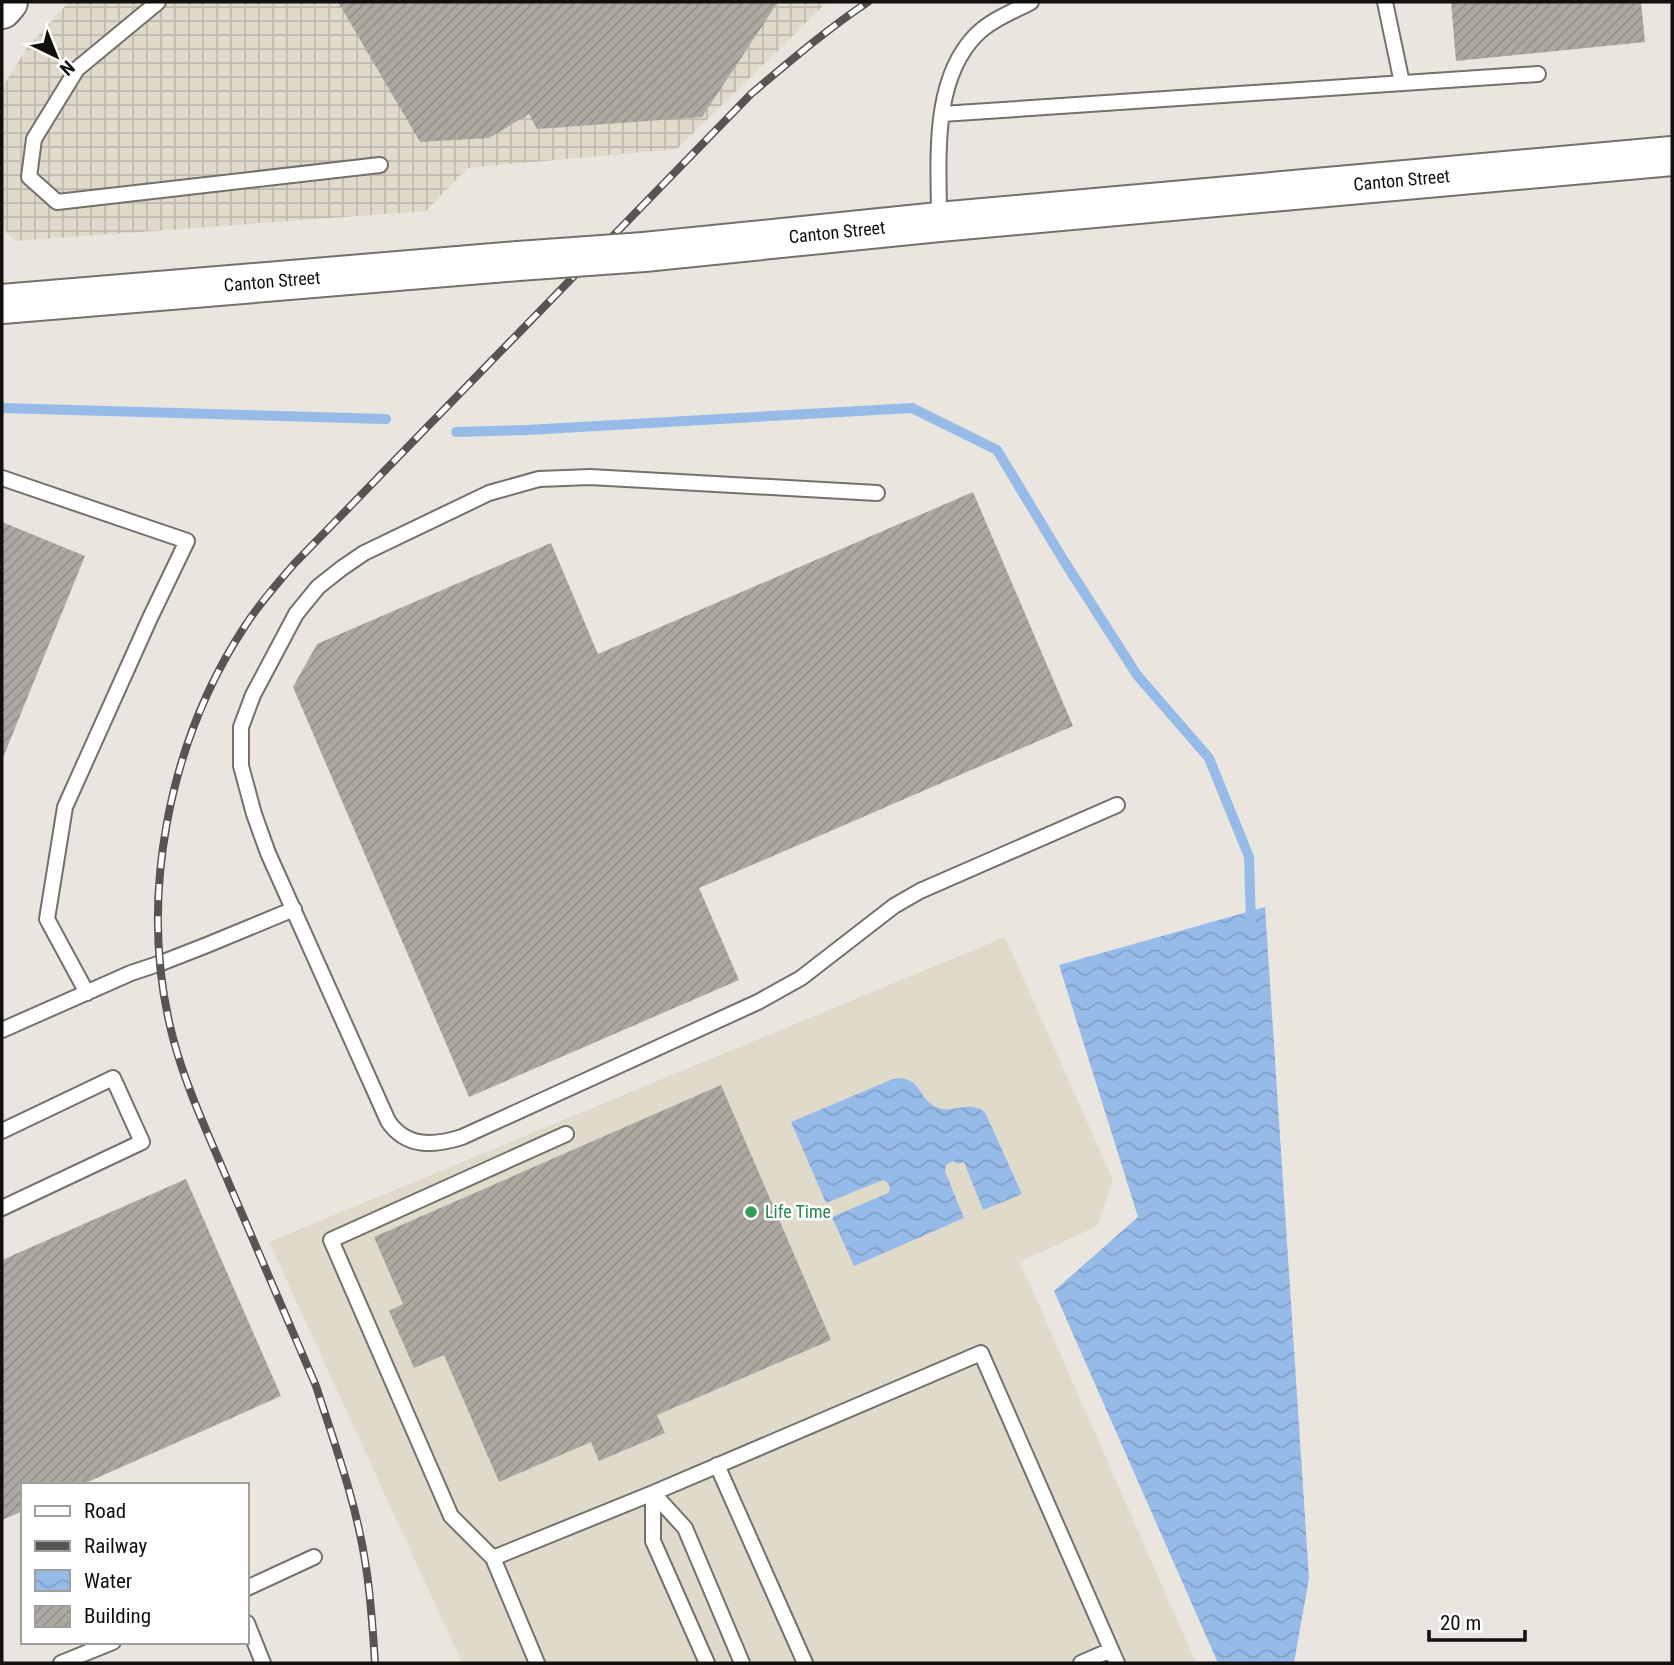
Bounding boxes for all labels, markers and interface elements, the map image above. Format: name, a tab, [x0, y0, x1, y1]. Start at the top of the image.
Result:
north arrow	[21, 21, 91, 91]
text: N	[55, 56, 79, 80]
street label: Canton Street	[1352, 165, 1451, 195]
street label: Canton Street	[788, 217, 886, 247]
street label: Canton Street	[223, 267, 321, 295]
place label: Life Time	[765, 1201, 831, 1222]
marker: Life Time	[743, 1204, 759, 1220]
legend	[21, 1483, 248, 1644]
text: Road	[84, 1499, 126, 1523]
text: Railway	[84, 1534, 147, 1558]
text: Water	[84, 1569, 132, 1593]
scale bar	[1429, 1598, 1525, 1642]
text: Building	[84, 1604, 151, 1628]
text: 20 m	[1440, 1611, 1481, 1635]

